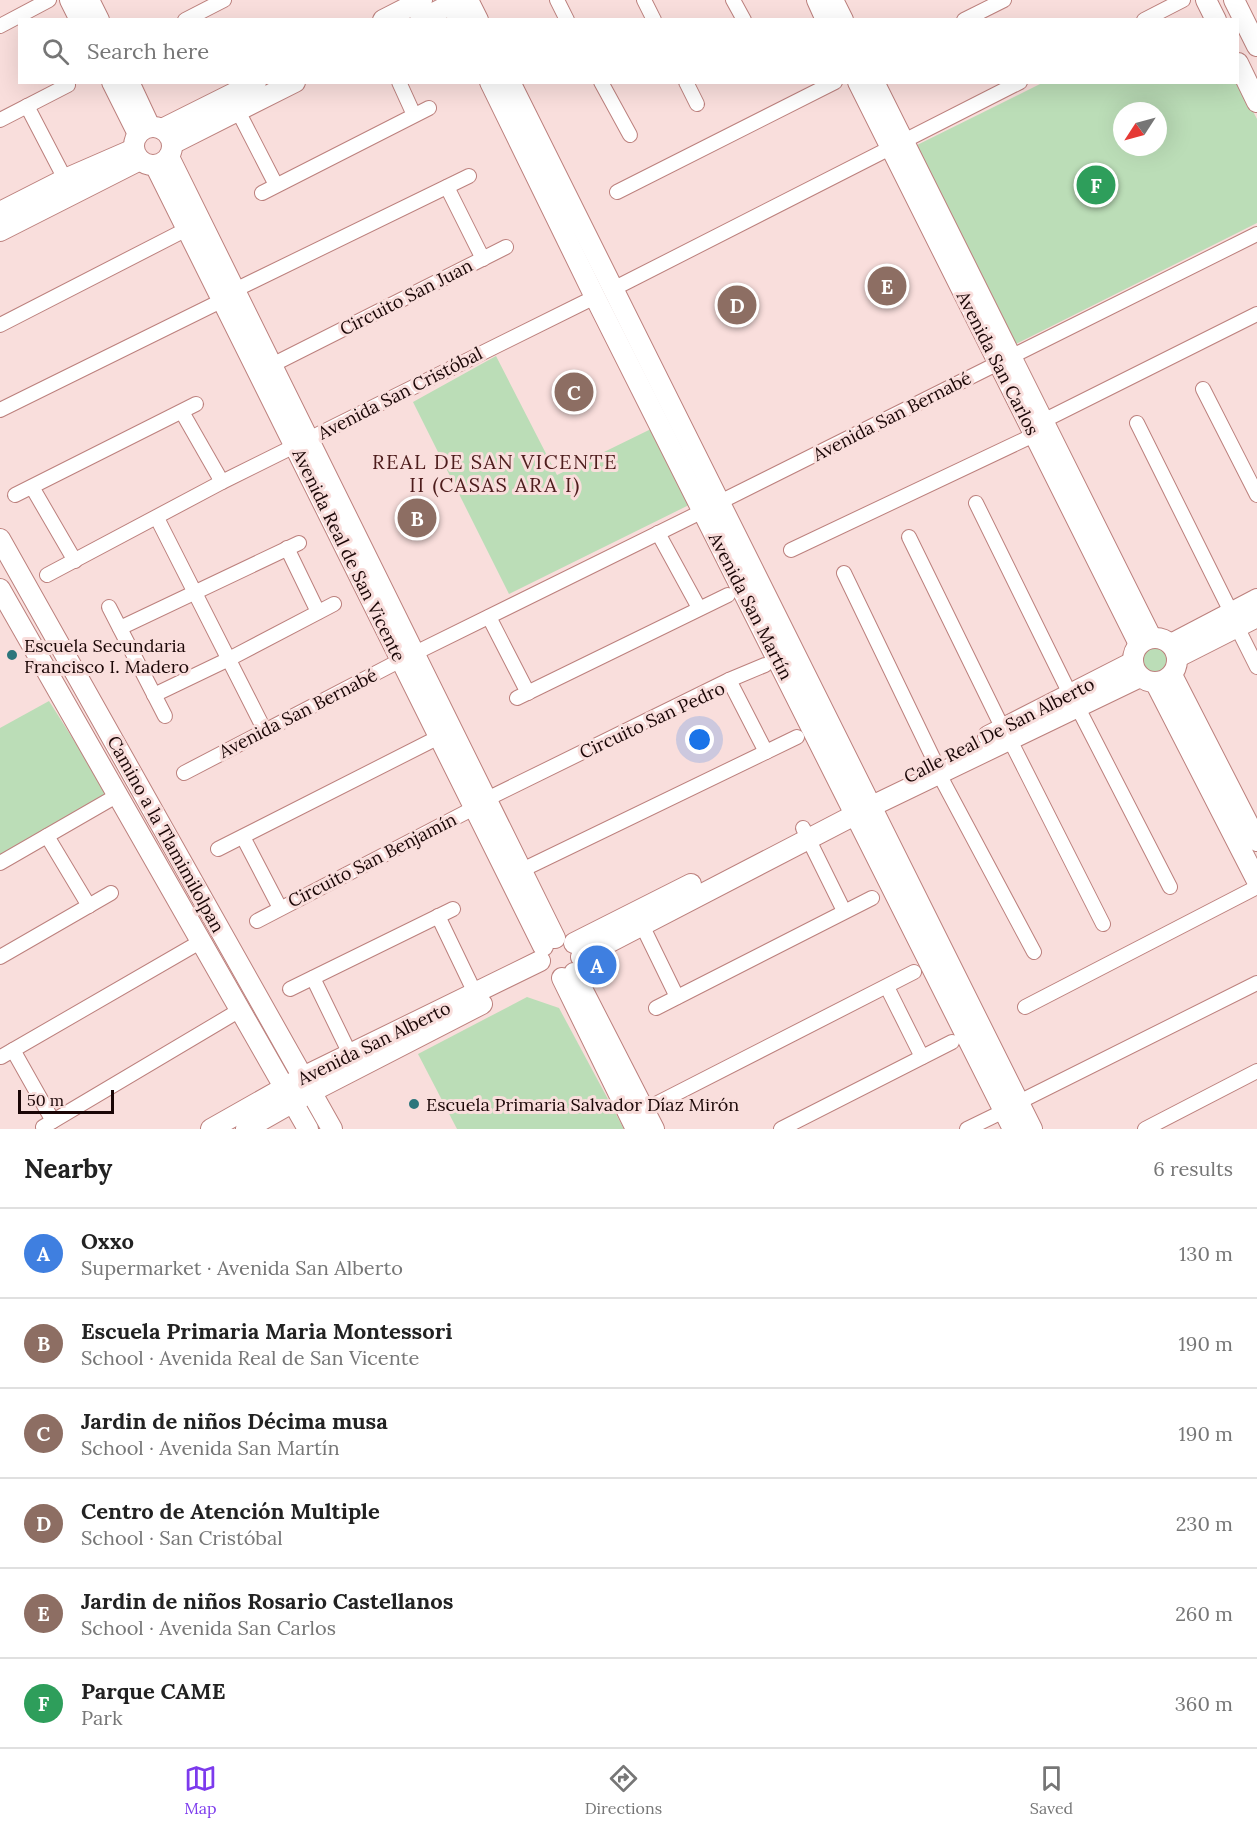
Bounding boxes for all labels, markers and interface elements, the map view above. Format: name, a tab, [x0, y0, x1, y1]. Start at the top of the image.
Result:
search box	[18, 18, 1239, 84]
icon: search	[39, 35, 72, 68]
text: Search here	[87, 37, 209, 65]
north arrow	[1113, 102, 1167, 156]
pin: F	[1076, 162, 1116, 207]
street label: Circuito San Juan	[336, 254, 476, 340]
pin: E	[868, 264, 906, 308]
pin: D	[718, 282, 756, 328]
street label: Avenida San Carlos	[951, 286, 1044, 439]
street label: Avenida San Cristóbal	[313, 342, 486, 445]
street label: Avenida San Bernabé	[808, 366, 975, 466]
pin: C	[554, 370, 594, 414]
street label: Avenida Real de San Vicente	[287, 444, 411, 665]
district label: REAL DE SAN VICENTE II (CASAS ARA I)	[372, 449, 618, 498]
pin: B	[398, 496, 436, 540]
street label: Avenida San Martín	[703, 528, 798, 684]
place label: Escuela Secundaria Francisco I. Madero	[24, 634, 189, 678]
marker: Escuela Secundaria Francisco I. Madero	[5, 648, 19, 662]
street label: Avenida San Bernabé	[214, 663, 381, 763]
street label: Calle Real De San Alberto	[900, 672, 1098, 788]
street label: Circuito San Pedro	[576, 676, 728, 764]
your location	[685, 725, 714, 754]
street label: Camino a la Tlamimilolpan	[102, 732, 230, 936]
street label: Circuito San Benjamín	[284, 807, 460, 913]
pin: A	[578, 942, 616, 988]
street label: Avenida San Alberto	[293, 996, 454, 1090]
scale bar	[18, 1087, 114, 1114]
text: 50 m	[27, 1090, 64, 1110]
place label: Escuela Primaria Salvador Díaz Mirón	[426, 1093, 739, 1116]
marker: Escuela Primaria Salvador Díaz Mirón	[407, 1097, 421, 1111]
text: Nearby	[24, 1152, 112, 1185]
text: 6 results	[1153, 1156, 1233, 1181]
text: Oxxo	[81, 1227, 134, 1255]
text: A	[37, 1241, 50, 1266]
text: 130 m	[1179, 1241, 1233, 1266]
text: Supermarket · Avenida San Alberto	[81, 1255, 403, 1280]
text: Escuela Primaria Maria Montessori	[81, 1317, 452, 1345]
text: B	[37, 1331, 50, 1356]
text: 190 m	[1179, 1331, 1233, 1356]
text: School · Avenida Real de San Vicente	[81, 1345, 419, 1370]
text: Jardin de niños Décima musa	[81, 1407, 388, 1435]
text: C	[37, 1421, 50, 1446]
text: 190 m	[1179, 1421, 1233, 1446]
text: School · Avenida San Martín	[81, 1435, 340, 1460]
text: Centro de Atención Multiple	[81, 1497, 380, 1525]
text: D	[36, 1511, 51, 1536]
text: 230 m	[1176, 1511, 1233, 1536]
text: School · San Cristóbal	[81, 1525, 283, 1550]
text: Jardin de niños Rosario Castellanos	[81, 1587, 453, 1615]
text: E	[37, 1601, 50, 1626]
text: 260 m	[1175, 1601, 1233, 1626]
text: School · Avenida San Carlos	[81, 1615, 336, 1640]
text: Parque CAME	[81, 1677, 225, 1705]
text: F	[38, 1691, 49, 1716]
text: 360 m	[1175, 1691, 1233, 1716]
text: Park	[81, 1705, 123, 1730]
tab: Map	[184, 1762, 217, 1818]
tab: Directions	[585, 1762, 662, 1818]
tab: Saved	[1030, 1762, 1073, 1818]

